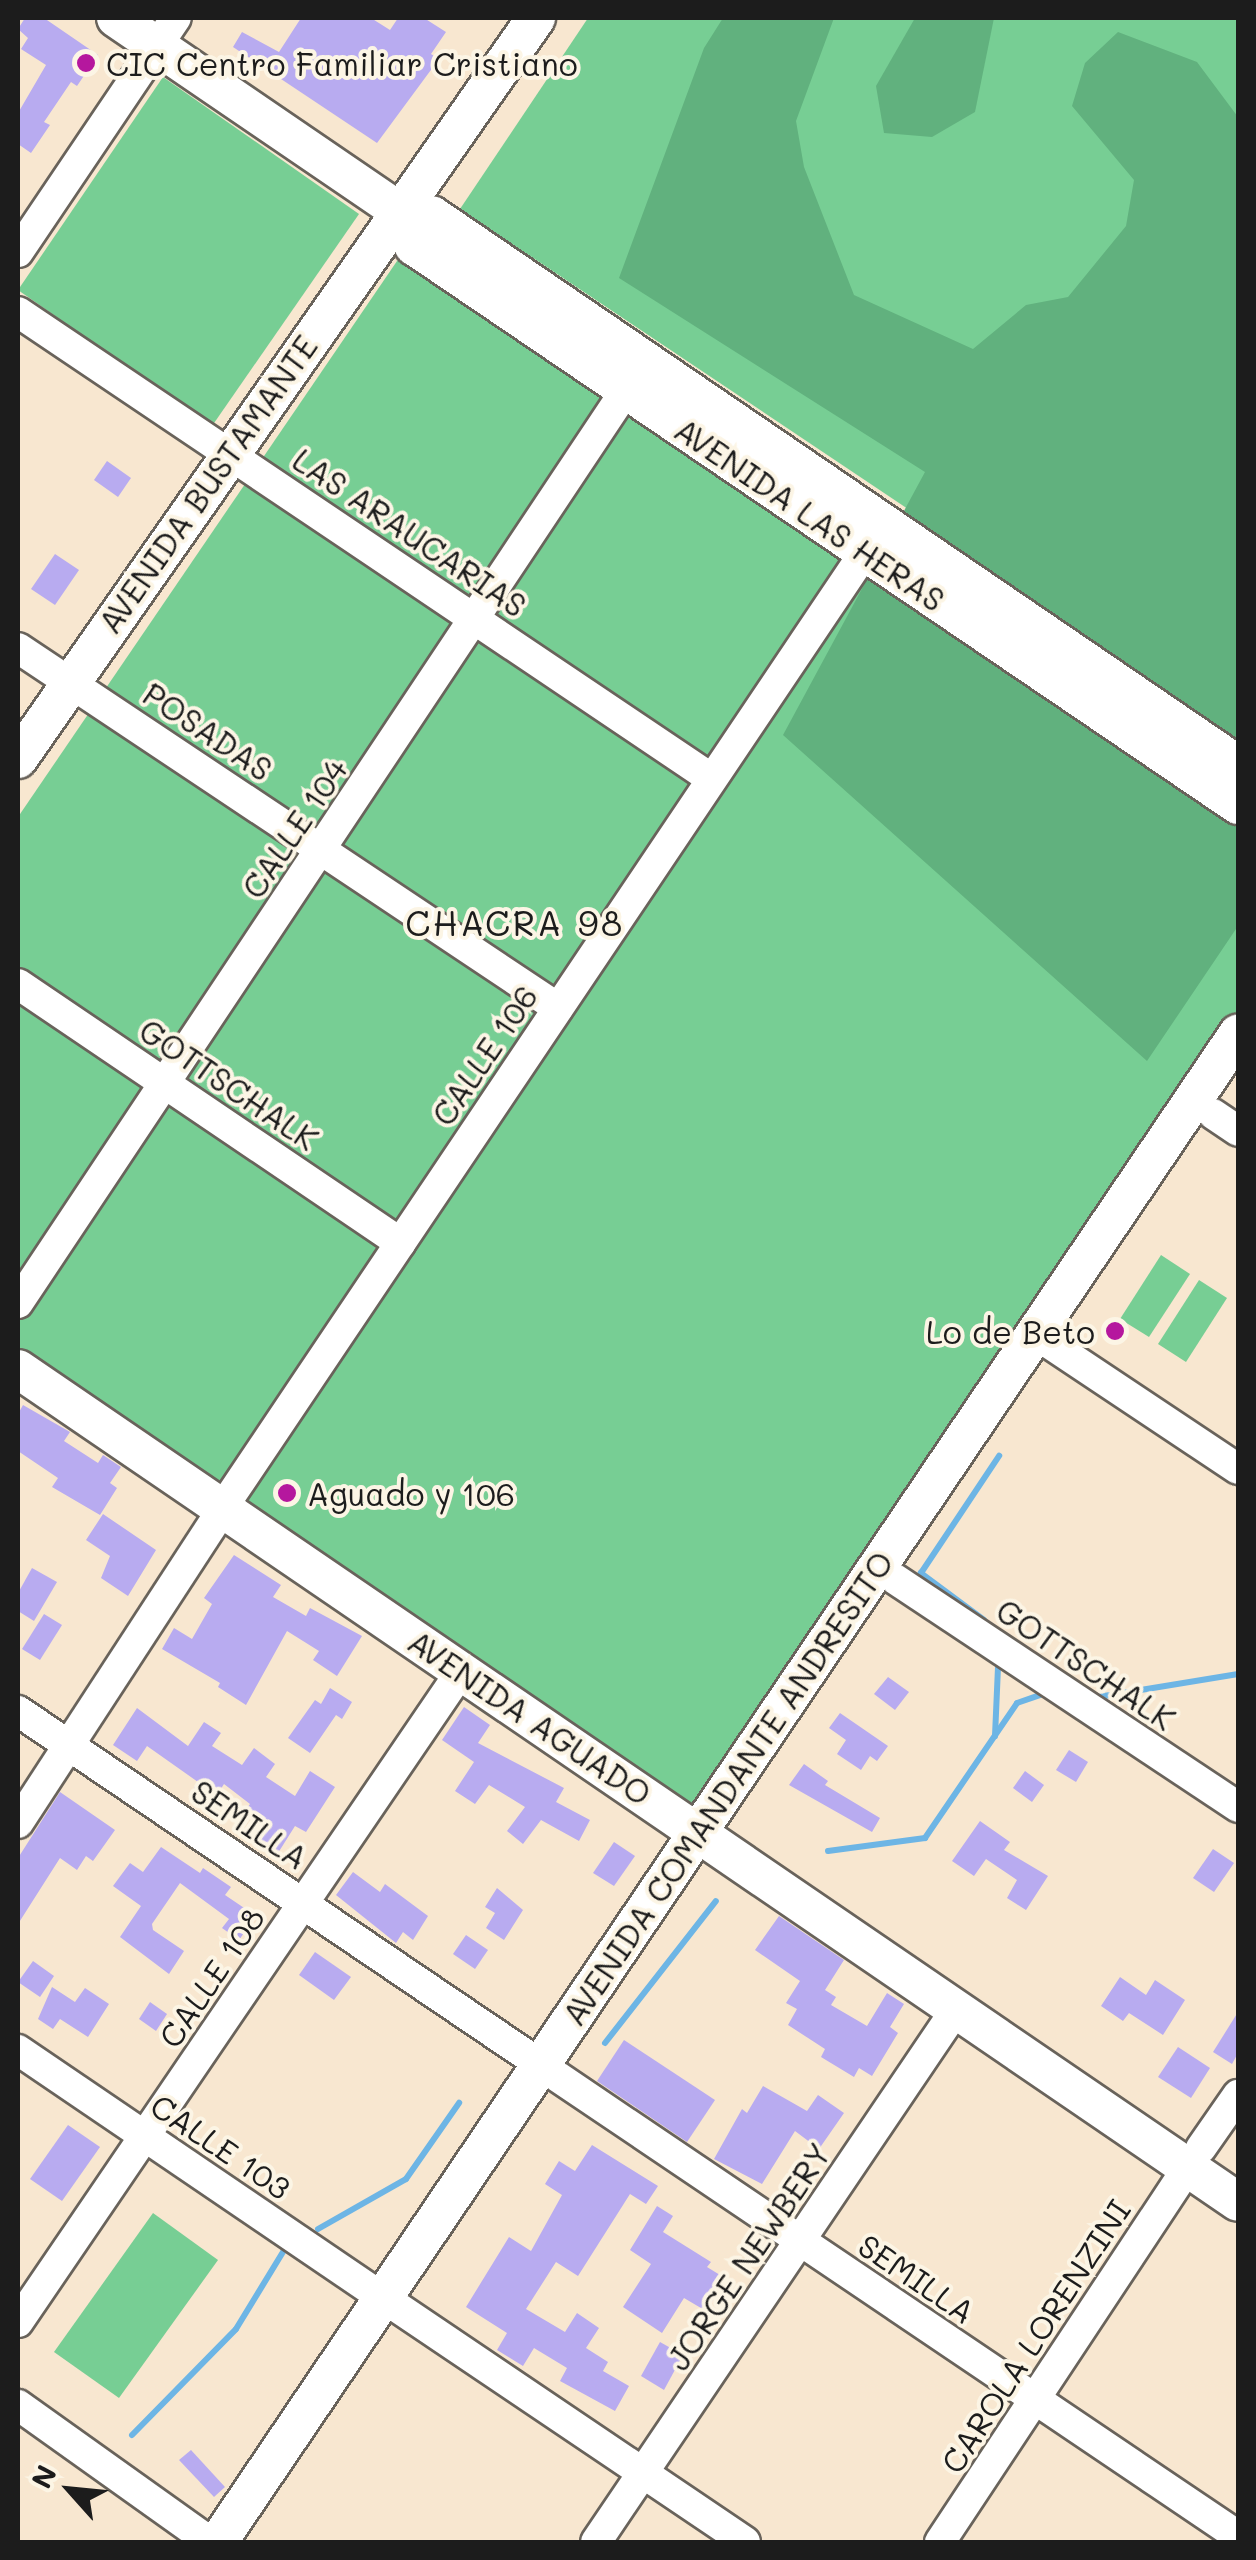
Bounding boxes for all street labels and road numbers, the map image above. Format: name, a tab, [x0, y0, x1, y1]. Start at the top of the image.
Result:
street label: AVENIDA BUSTAMANTE	[89, 328, 325, 640]
street label: AVENIDA LAS HERAS	[668, 409, 952, 619]
street label: LAS ARAUCARIAS	[286, 440, 534, 624]
street label: POSADAS	[136, 674, 280, 788]
street label: CALLE 104	[233, 751, 355, 905]
street label: CALLE 106	[423, 978, 545, 1132]
street label: GOTTSCHALK	[133, 1010, 325, 1158]
street label: AVENIDA COMANDANTE ANDRESITO	[553, 1544, 901, 2032]
street label: GOTTSCHALK	[990, 1590, 1182, 1738]
street label: AVENIDA AGUADO	[401, 1621, 659, 1813]
street label: SEMILLA	[185, 1771, 315, 1877]
street label: CALLE 108	[150, 1900, 272, 2054]
street label: CALLE 103	[144, 2085, 298, 2207]
street label: JORGE NEWBERY	[658, 2135, 838, 2377]
street label: CAROLA LORENZINI	[932, 2192, 1138, 2480]
street label: SEMILLA	[852, 2225, 982, 2331]

